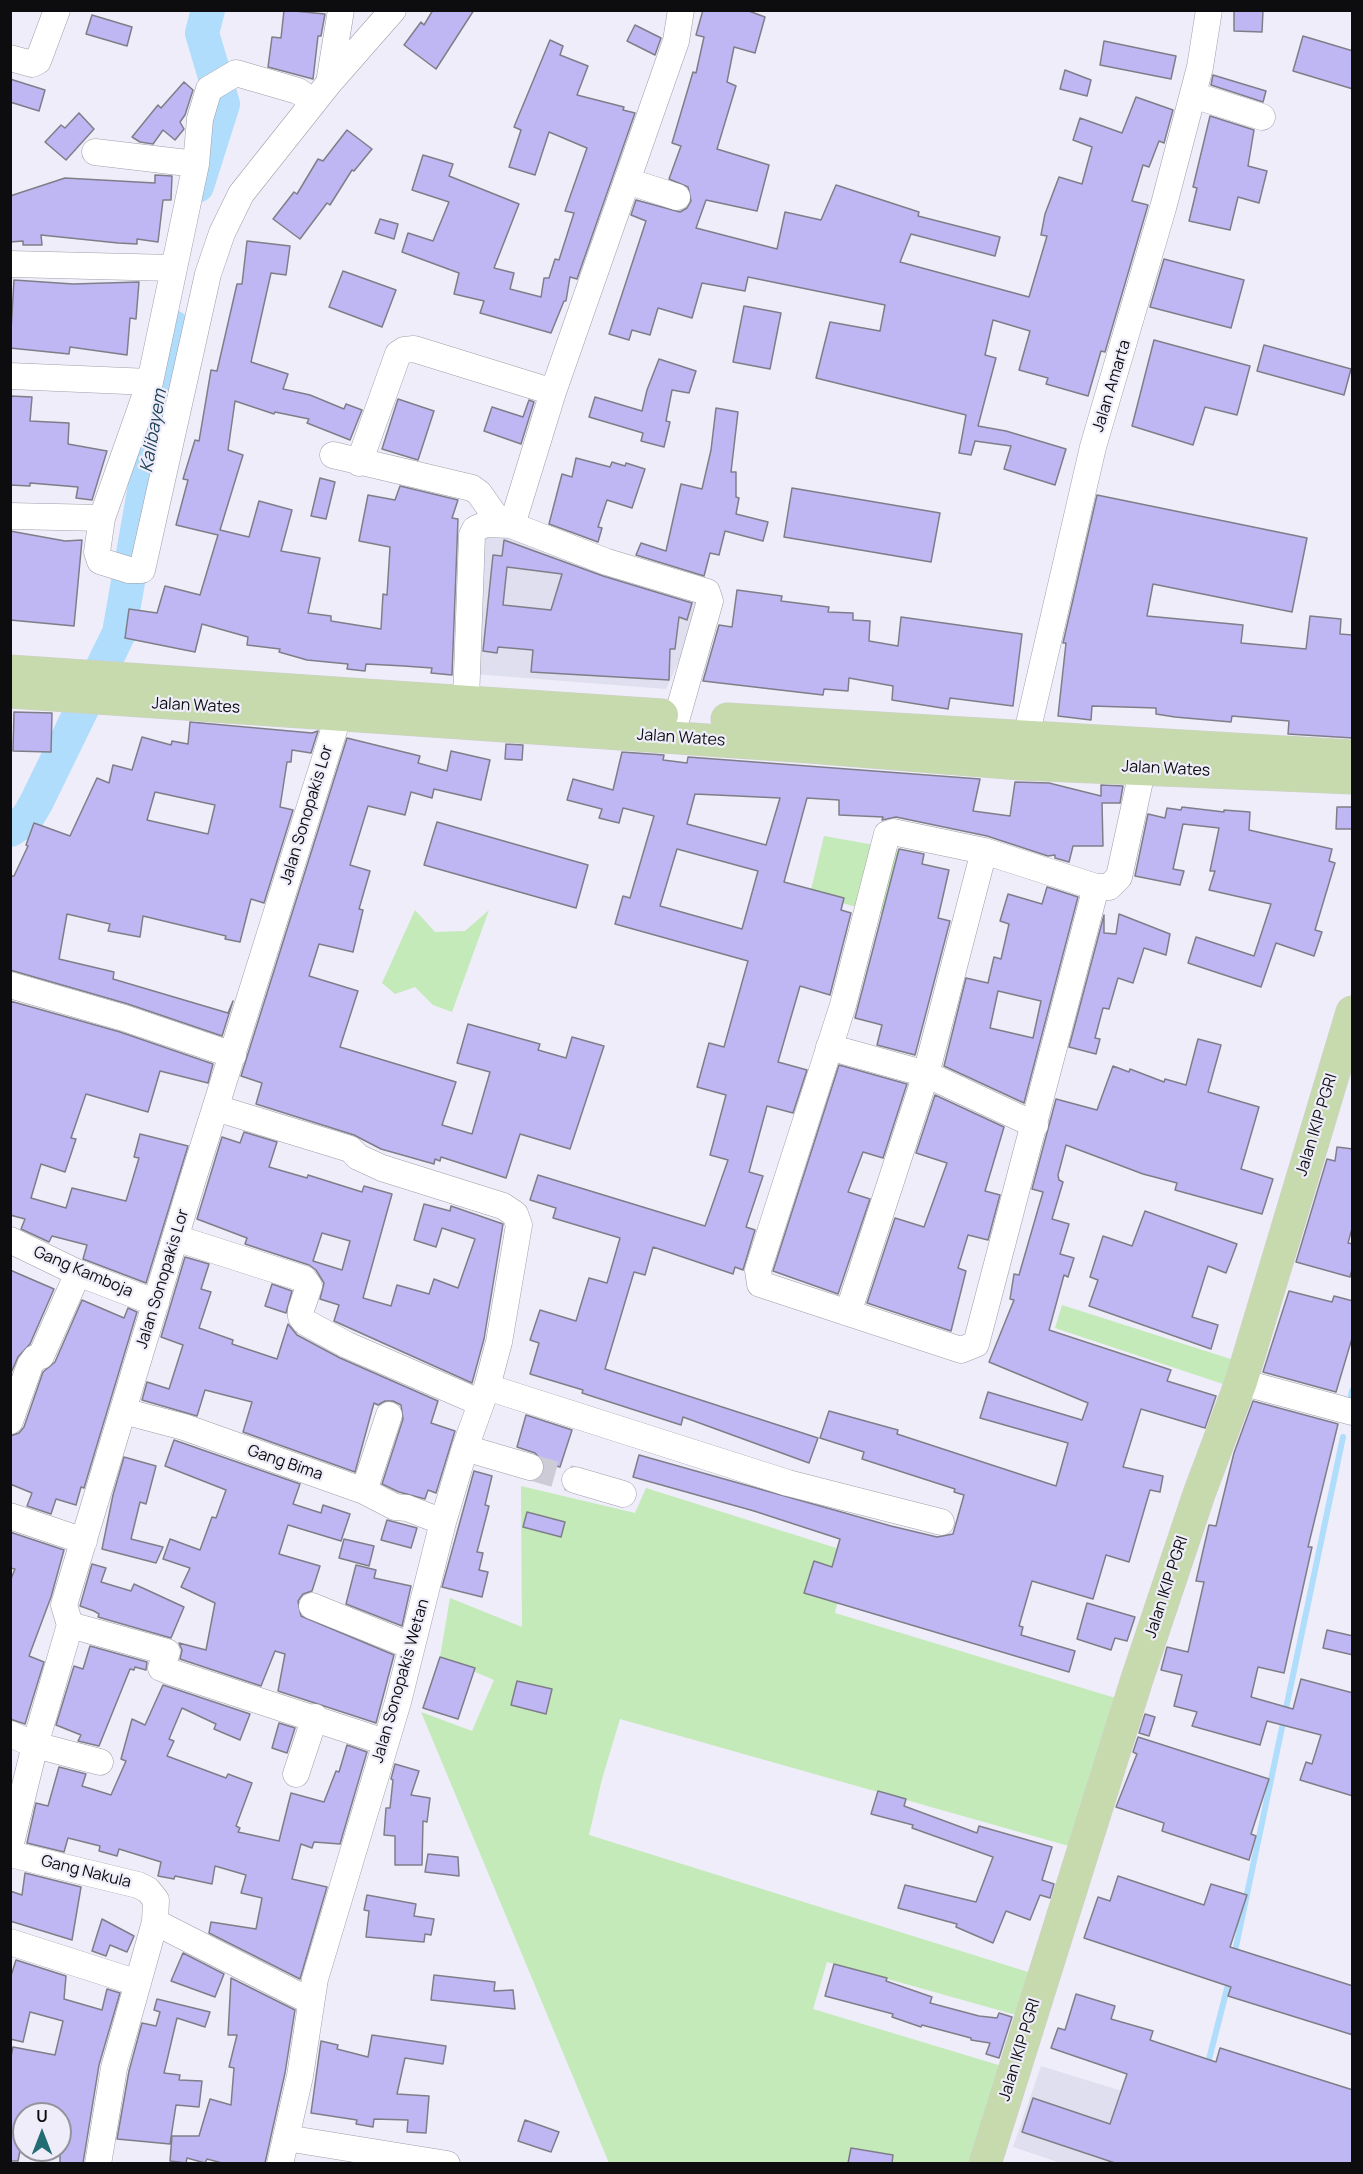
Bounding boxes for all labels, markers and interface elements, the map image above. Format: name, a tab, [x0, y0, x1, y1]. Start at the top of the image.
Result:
street label: Jalan Amarta	[1089, 338, 1135, 434]
water label: Kalibayem	[136, 388, 172, 474]
street label: Jalan Wates	[151, 694, 241, 718]
street label: Jalan Wates	[636, 725, 726, 751]
street label: Jalan Sonopakis Lor	[277, 743, 337, 887]
street label: Jalan Wates	[1121, 757, 1211, 781]
street label: Jalan IKIP PGRI	[1292, 1071, 1342, 1179]
street label: Jalan Sonopakis Lor	[133, 1207, 193, 1351]
street label: Gang Kamboja	[30, 1242, 136, 1302]
street label: Gang Bima	[245, 1441, 325, 1485]
street label: Jalan IKIP PGRI	[1141, 1534, 1193, 1640]
street label: Jalan Sonopakis Wetan	[368, 1597, 434, 1765]
street label: Gang Nakula	[39, 1852, 133, 1892]
street label: Jalan IKIP PGRI	[995, 1996, 1045, 2104]
north arrow	[12, 2102, 72, 2162]
text: U	[36, 2105, 48, 2127]

